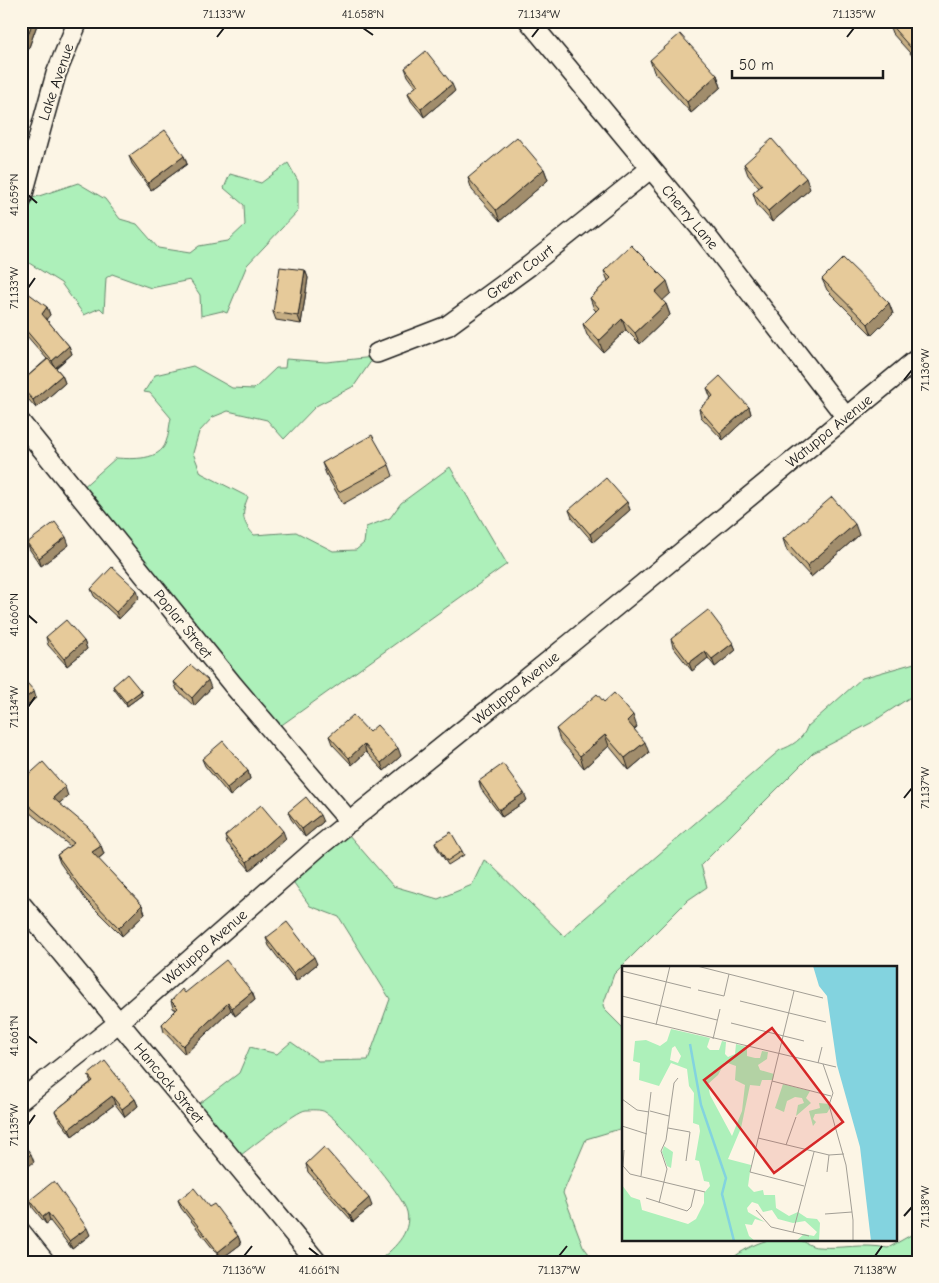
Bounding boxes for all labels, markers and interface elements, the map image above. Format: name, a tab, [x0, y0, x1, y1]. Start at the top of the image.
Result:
text: 71.133°W	[203, 7, 246, 21]
text: 41.658°N	[342, 7, 384, 21]
text: 71.134°W	[518, 7, 561, 21]
text: 71.135°W	[833, 7, 876, 21]
street label: Lake Avenue	[34, 41, 78, 123]
scale bar	[732, 48, 883, 80]
text: 50 m	[739, 56, 774, 74]
text: 41.659°N	[7, 174, 21, 216]
street label: Cherry Lane	[658, 181, 723, 253]
street label: Green Court	[483, 240, 558, 303]
text: 71.133°W	[7, 266, 21, 309]
text: 71.136°W	[918, 348, 932, 391]
street label: Watuppa Avenue	[782, 390, 876, 471]
street label: Poplar Street	[150, 586, 217, 663]
text: 41.660°N	[7, 593, 21, 637]
street label: Watuppa Avenue	[469, 647, 563, 728]
text: 71.134°W	[7, 685, 21, 728]
text: 71.137°W	[918, 766, 932, 809]
street label: Watuppa Avenue	[159, 905, 251, 989]
inset map	[622, 966, 896, 1240]
text: 41.661°N	[7, 1015, 21, 1057]
street label: Hancock Street	[130, 1039, 208, 1127]
text: 71.135°W	[7, 1103, 21, 1146]
text: 71.138°W	[918, 1185, 932, 1228]
text: 71.136°W	[223, 1263, 266, 1277]
text: 41.661°N	[298, 1263, 340, 1277]
text: 71.137°W	[538, 1263, 581, 1277]
text: 71.138°W	[854, 1263, 897, 1277]

